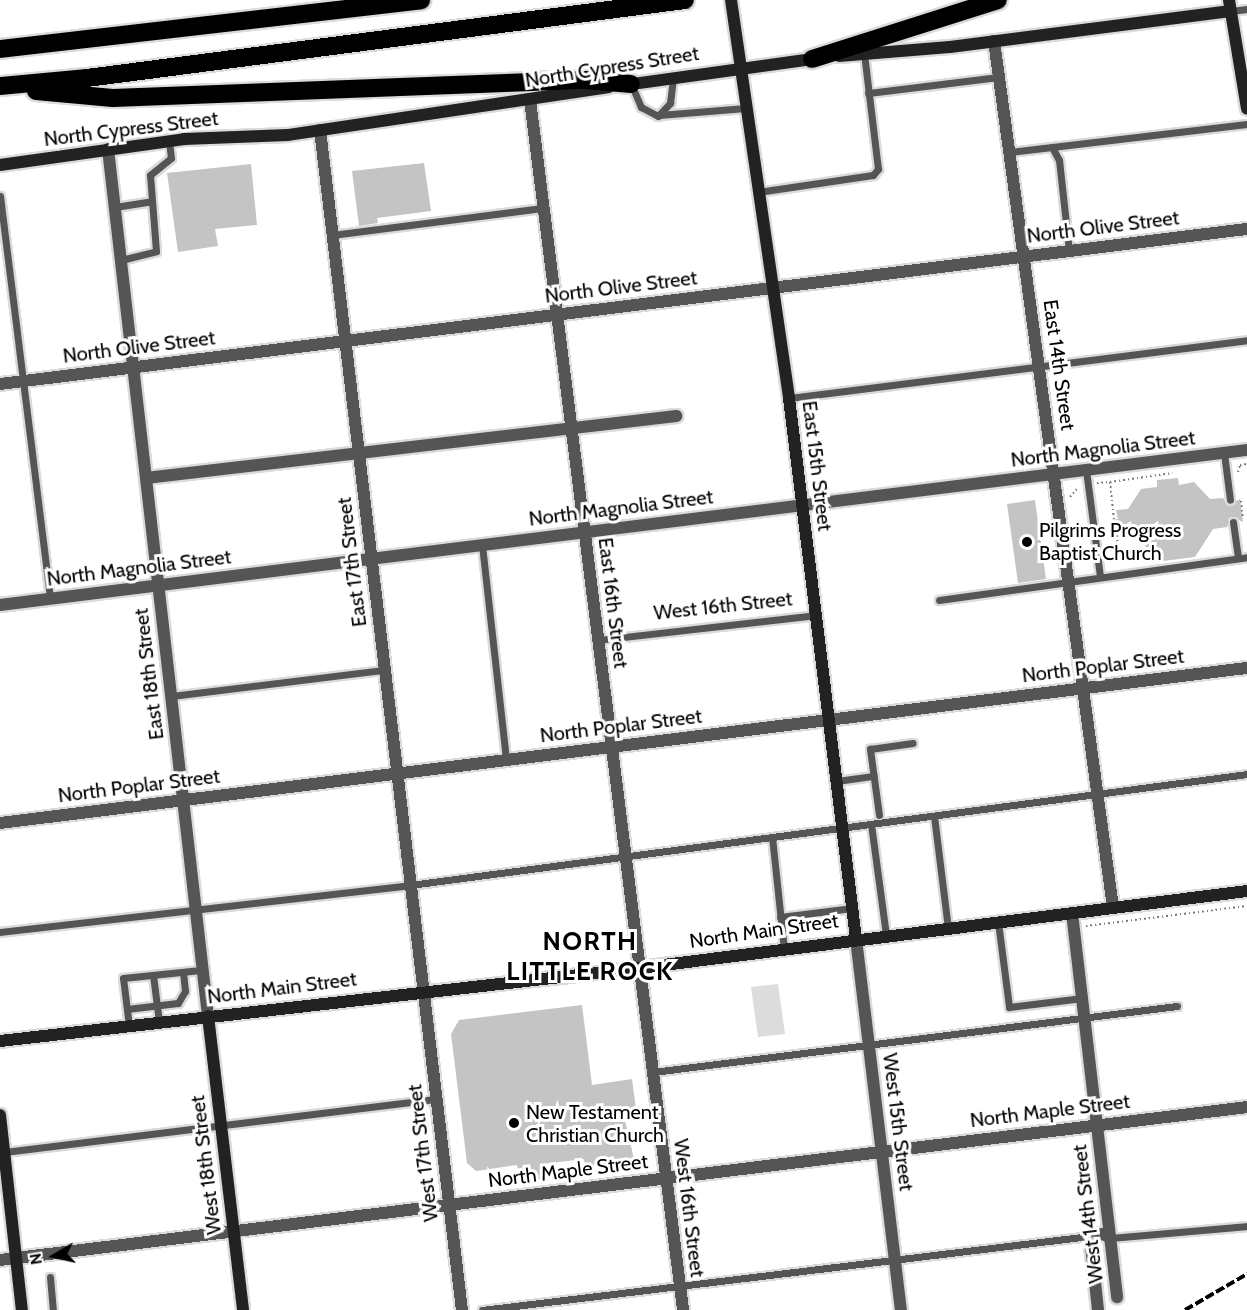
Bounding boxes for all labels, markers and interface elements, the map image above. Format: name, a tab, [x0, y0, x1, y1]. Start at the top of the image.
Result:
street label: North Cypress Street	[524, 41, 700, 93]
street label: North Cypress Street	[43, 106, 219, 152]
street label: North Olive Street	[1025, 206, 1181, 248]
street label: North Olive Street	[543, 266, 699, 308]
street label: East 14th Street	[1038, 298, 1080, 432]
street label: North Olive Street	[61, 326, 217, 368]
street label: East 15th Street	[797, 400, 837, 532]
street label: North Magnolia Street	[1009, 426, 1197, 472]
street label: North Magnolia Street	[527, 485, 715, 531]
street label: East 17th Street	[332, 496, 372, 628]
place label: Pilgrims Progress Baptist Church	[1039, 518, 1181, 565]
marker: Pilgrims Progress Baptist Church	[1020, 535, 1034, 549]
street label: East 16th Street	[593, 536, 633, 670]
street label: North Magnolia Street	[45, 545, 233, 591]
street label: West 16th Street	[652, 587, 794, 625]
street label: East 18th Street	[129, 607, 169, 741]
street label: North Poplar Street	[1021, 644, 1185, 688]
street label: North Poplar Street	[539, 704, 703, 748]
street label: North Poplar Street	[57, 764, 221, 808]
street label: North Main Street	[688, 909, 840, 953]
district label: NORTH LITTLE ROCK	[506, 926, 674, 988]
street label: North Main Street	[206, 967, 358, 1009]
street label: West 15th Street	[878, 1052, 918, 1192]
street label: West 17th Street	[403, 1083, 443, 1223]
street label: North Maple Street	[969, 1089, 1131, 1133]
street label: West 18th Street	[186, 1094, 226, 1236]
place label: New Testament Christian Church	[526, 1100, 664, 1147]
marker: New Testament Christian Church	[507, 1116, 521, 1130]
street label: West 16th Street	[669, 1137, 709, 1279]
street label: West 14th Street	[1068, 1143, 1108, 1285]
street label: North Maple Street	[487, 1149, 649, 1193]
north arrow	[24, 1226, 84, 1286]
text: N	[25, 1252, 46, 1266]

